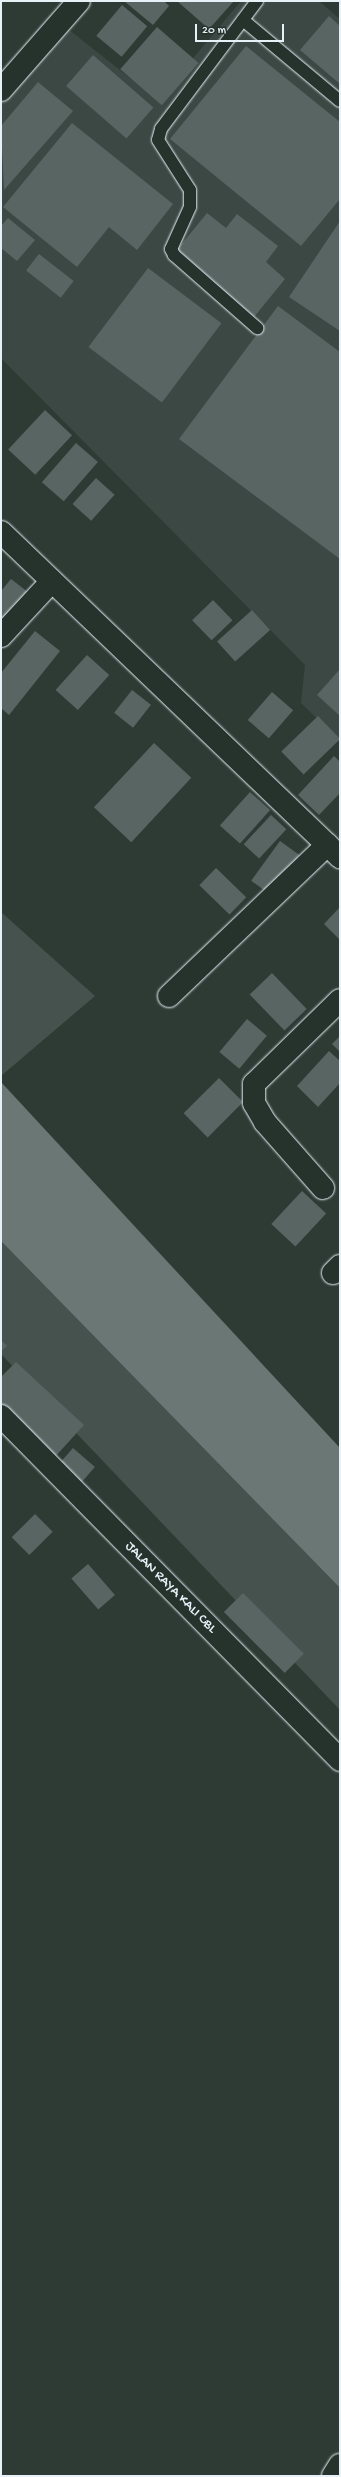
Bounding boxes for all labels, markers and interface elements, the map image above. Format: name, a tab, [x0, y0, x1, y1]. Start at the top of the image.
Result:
scale bar	[197, 16, 286, 42]
text: 20 m	[202, 24, 226, 38]
street label: JALAN RAYA KALI CBL	[121, 1539, 219, 1637]

